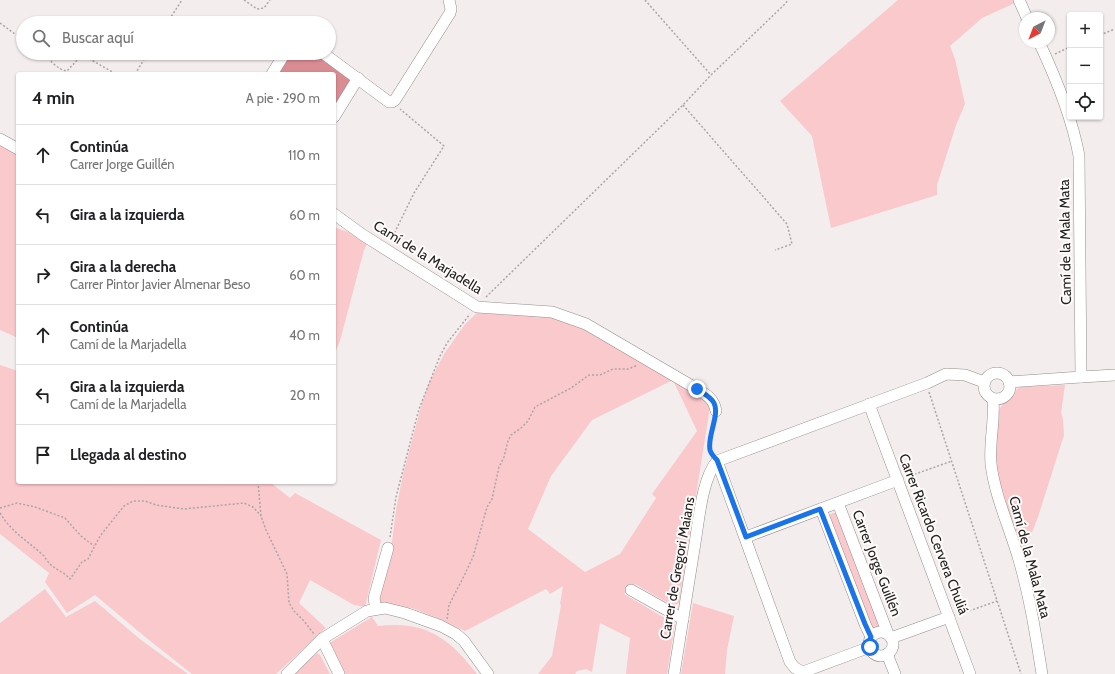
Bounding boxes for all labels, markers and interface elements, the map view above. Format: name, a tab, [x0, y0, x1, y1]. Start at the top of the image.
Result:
north arrow	[1019, 12, 1055, 48]
map controls	[1067, 12, 1103, 120]
button: +	[1067, 12, 1103, 48]
search box	[16, 16, 336, 60]
icon: search	[30, 27, 52, 49]
text: Buscar aquí	[62, 29, 134, 47]
button: −	[1067, 48, 1103, 84]
button: locate	[1067, 84, 1103, 120]
text: 4 min	[32, 88, 75, 108]
text: A pie · 290 m	[246, 90, 320, 106]
text: Continúa	[70, 138, 128, 156]
icon: ahead	[32, 144, 54, 166]
text: 110 m	[288, 147, 320, 163]
text: Carrer Jorge Guillén	[70, 156, 175, 172]
street label: Camí de la Mala Mata	[1055, 179, 1075, 305]
icon: left	[32, 204, 54, 226]
text: Gira a la izquierda	[70, 206, 184, 224]
text: 60 m	[289, 207, 320, 223]
street label: Camí de la Marjadella	[370, 216, 486, 298]
text: Gira a la derecha	[70, 258, 176, 276]
icon: right	[32, 264, 54, 286]
text: 60 m	[289, 267, 320, 283]
text: Carrer Pintor Javier Almenar Beso	[70, 276, 250, 292]
text: Continúa	[70, 318, 128, 336]
icon: ahead	[32, 324, 54, 346]
text: 40 m	[289, 327, 320, 343]
text: Camí de la Marjadella	[70, 336, 186, 352]
text: Gira a la izquierda	[70, 378, 184, 396]
route end	[688, 380, 706, 398]
icon: left	[32, 384, 54, 406]
text: 20 m	[290, 387, 320, 403]
text: Camí de la Marjadella	[70, 396, 186, 412]
icon: arrive	[32, 444, 54, 466]
text: Llegada al destino	[70, 446, 186, 464]
street label: Carrer Ricardo Cervera Chuliá	[895, 451, 973, 617]
street label: Camí de la Mala Mata	[1005, 494, 1055, 620]
street label: Carrer de Gregori Maians	[656, 495, 698, 641]
street label: Carrer Jorge Guillén	[848, 507, 906, 619]
route start	[861, 638, 879, 656]

